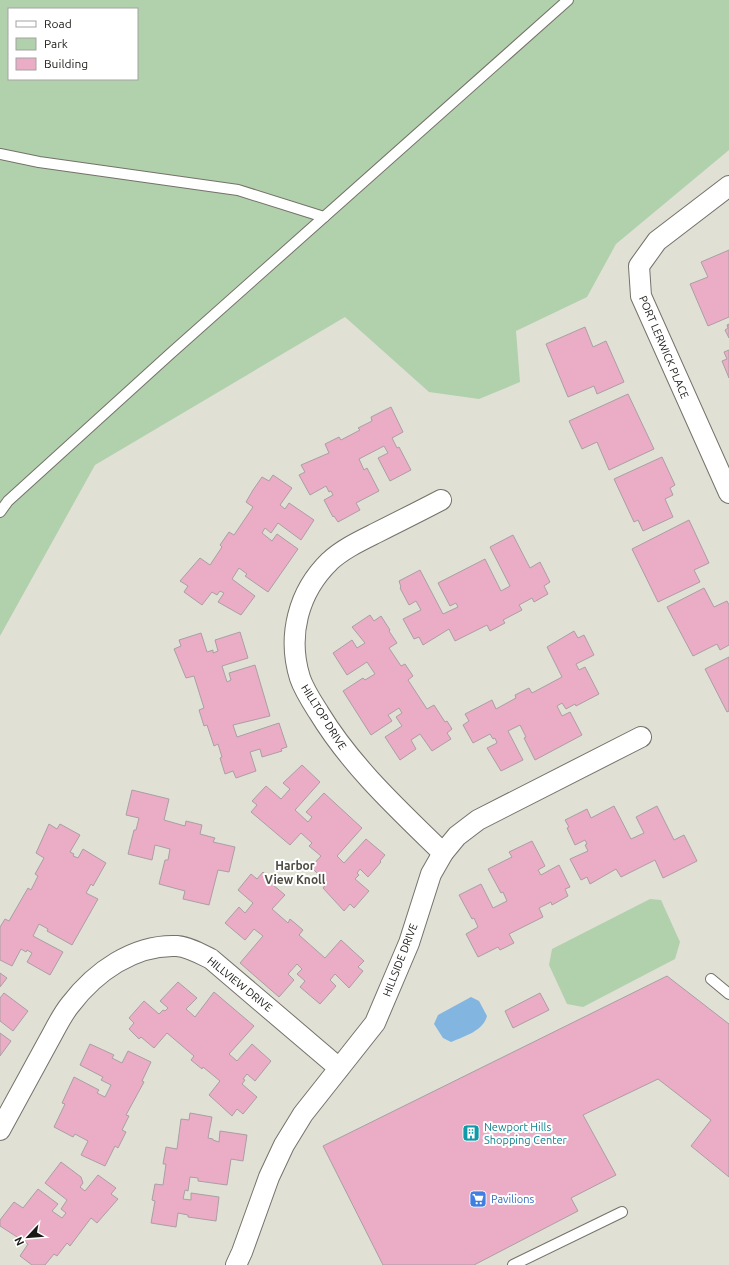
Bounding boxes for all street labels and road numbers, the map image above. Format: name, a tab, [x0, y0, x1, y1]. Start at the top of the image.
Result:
street label: PORT LERWICK PLACE	[637, 294, 691, 400]
street label: HILLTOP DRIVE	[299, 682, 349, 752]
street label: HILLSIDE DRIVE	[381, 922, 419, 998]
street label: HILLVIEW DRIVE	[205, 954, 275, 1014]

